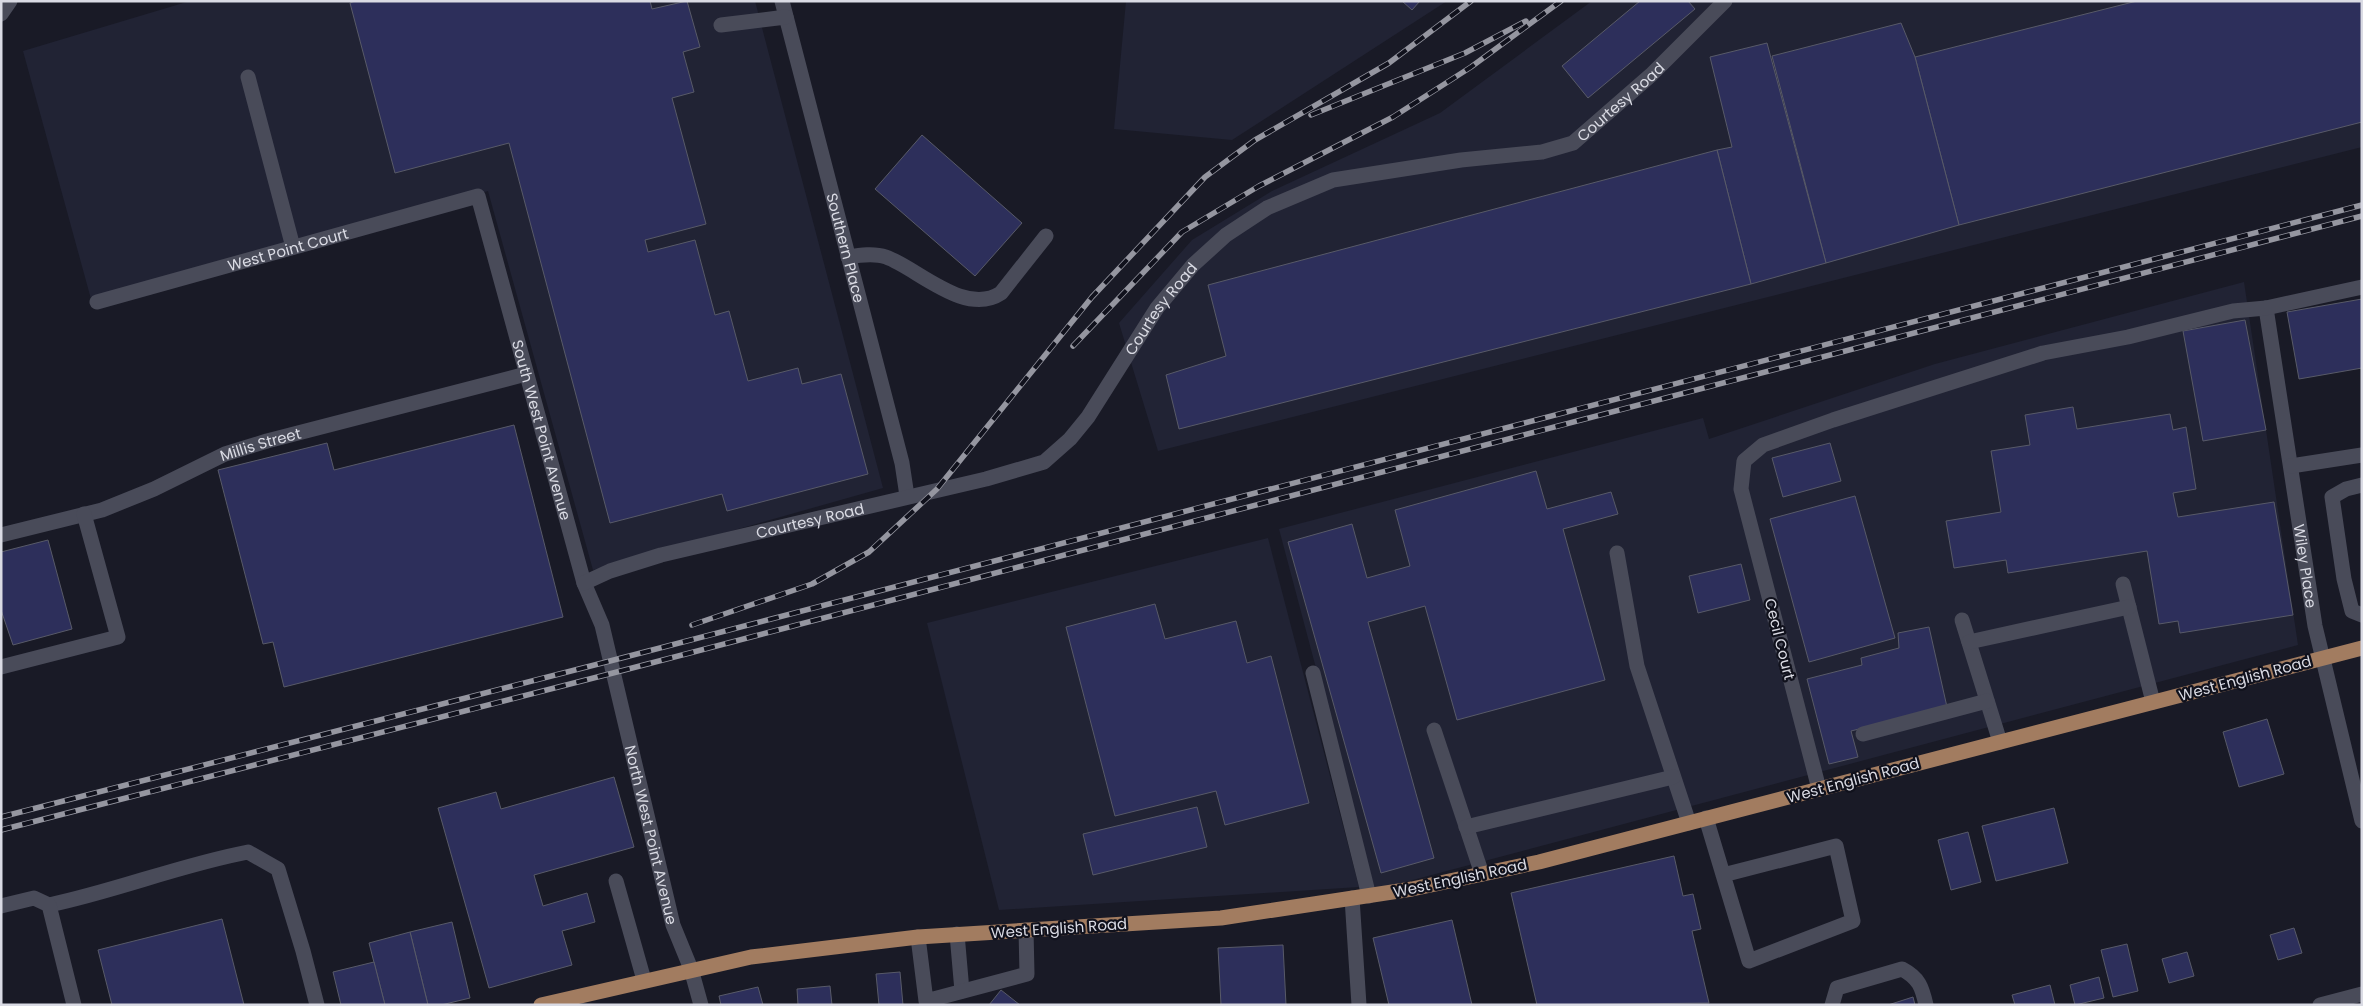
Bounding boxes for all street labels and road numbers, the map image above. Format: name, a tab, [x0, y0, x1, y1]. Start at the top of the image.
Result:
street label: Courtesy Road	[1572, 57, 1669, 146]
street label: Southern Place	[822, 191, 870, 305]
street label: West Point Court	[225, 222, 350, 276]
street label: Courtesy Road	[1119, 258, 1202, 359]
street label: South West Point Avenue	[507, 337, 577, 522]
street label: Millis Street	[217, 422, 303, 466]
street label: Courtesy Road	[754, 497, 866, 543]
street label: Wiley Place	[2289, 522, 2323, 609]
street label: Cecil Court	[1760, 596, 1800, 682]
street label: West English Road	[2176, 650, 2314, 706]
street label: North West Point Avenue	[620, 743, 683, 927]
street label: West English Road	[1784, 752, 1922, 808]
street label: West English Road	[1391, 854, 1529, 902]
street label: West English Road	[990, 913, 1128, 943]

